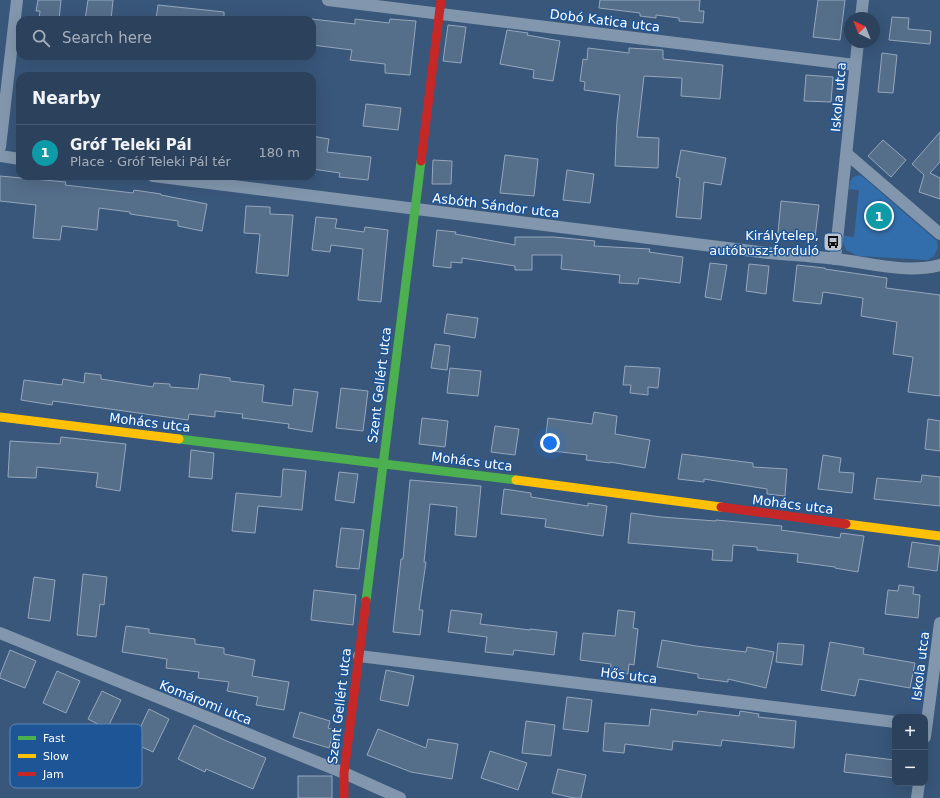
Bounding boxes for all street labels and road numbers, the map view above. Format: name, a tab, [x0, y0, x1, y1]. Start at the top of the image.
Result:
street label: Dobó Katica utca	[549, 6, 661, 35]
street label: Iskola utca	[828, 62, 849, 132]
street label: Asbóth Sándor utca	[432, 190, 560, 221]
street label: Szent Gellért utca	[365, 326, 394, 444]
street label: Mohács utca	[108, 410, 191, 435]
street label: Mohács utca	[430, 449, 513, 474]
street label: Mohács utca	[751, 492, 834, 517]
street label: Iskola utca	[909, 631, 932, 702]
street label: Szent Gellért utca	[325, 647, 354, 765]
street label: Hős utca	[600, 665, 658, 686]
street label: Komáromi utca	[157, 677, 254, 728]

